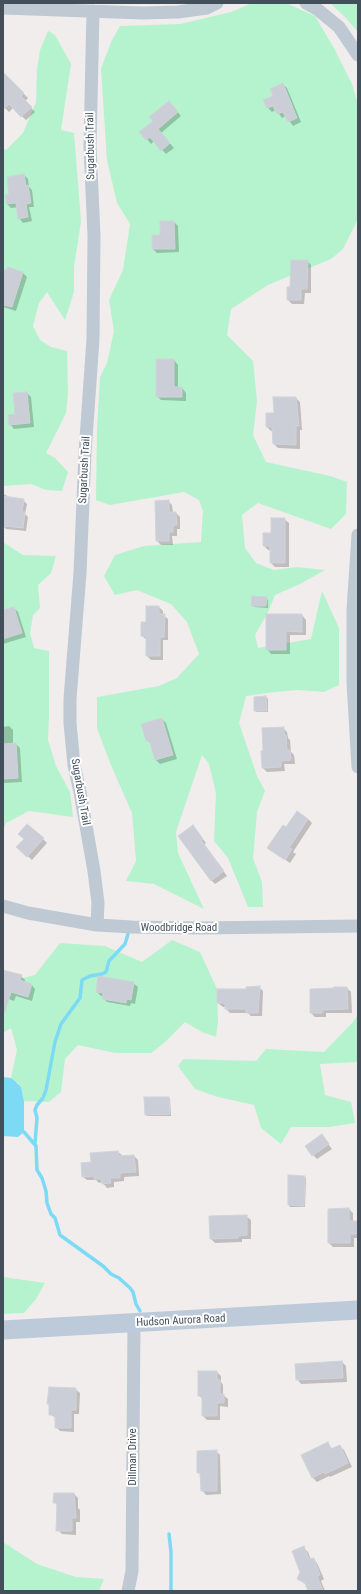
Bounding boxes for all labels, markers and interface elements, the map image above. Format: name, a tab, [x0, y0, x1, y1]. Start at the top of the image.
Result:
street label: Sugarbush Trail	[84, 112, 98, 180]
street label: Sugarbush Trail	[77, 436, 93, 504]
street label: Sugarbush Trail	[68, 758, 92, 826]
street label: Woodbridge Road	[141, 921, 217, 935]
street label: Hudson Aurora Road	[136, 1312, 226, 1330]
street label: Dillman Drive	[126, 1428, 140, 1486]

